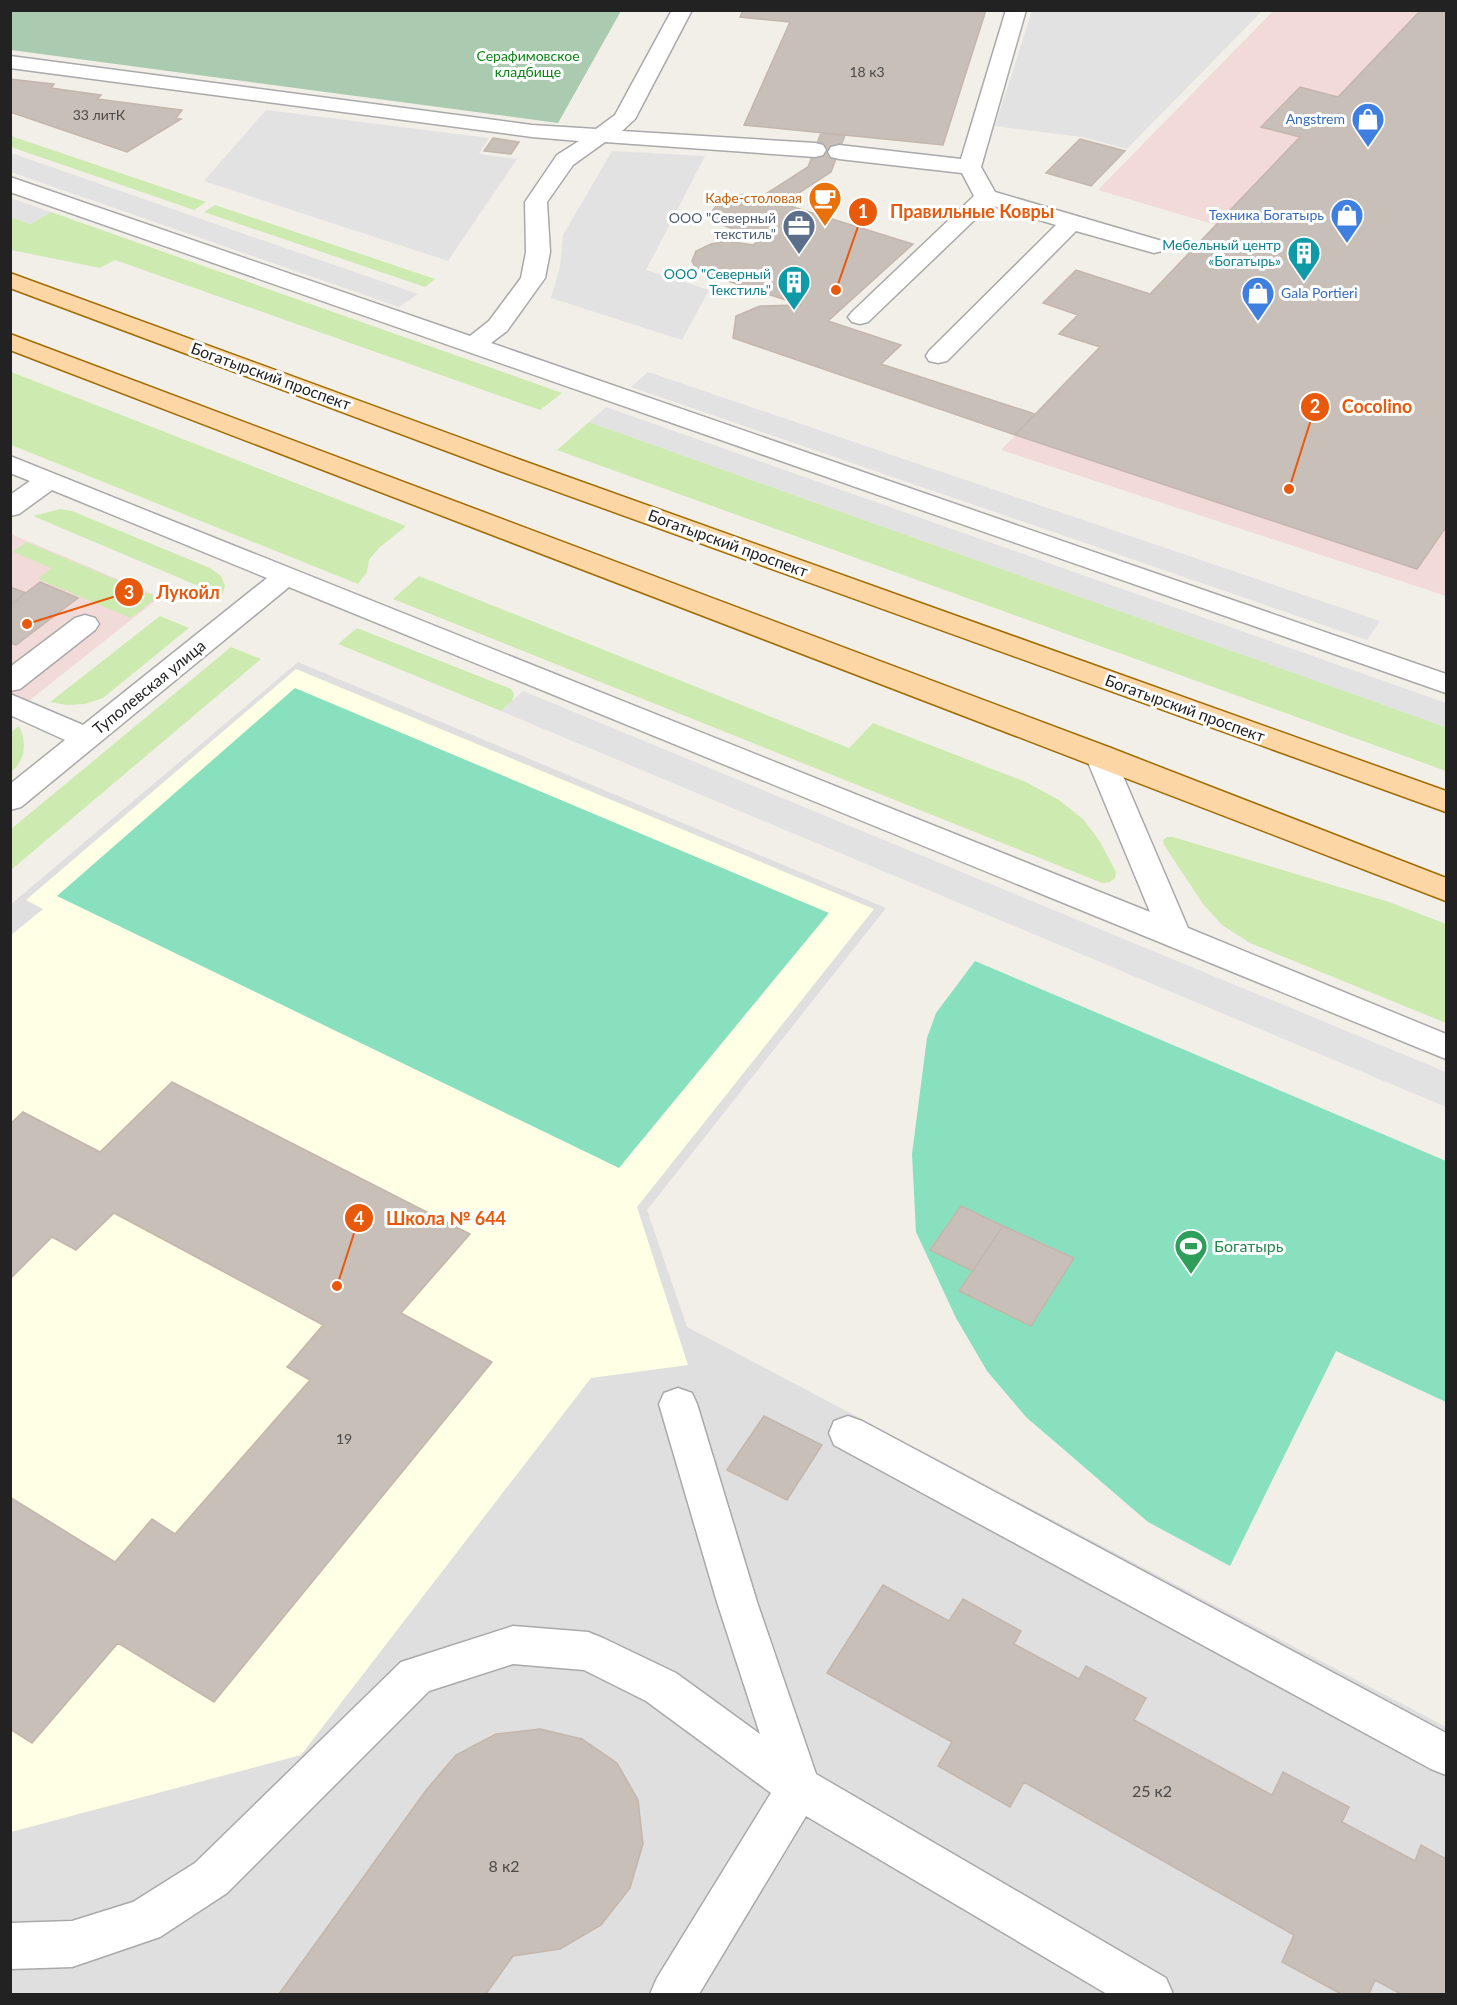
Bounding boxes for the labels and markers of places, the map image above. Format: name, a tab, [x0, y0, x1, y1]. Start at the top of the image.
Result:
shop icon: Angstrem	[1350, 101, 1386, 148]
place label: Angstrem	[1286, 110, 1345, 127]
cafe icon: Кафе-столовая	[807, 180, 843, 227]
place label: Кафе-столовая	[705, 189, 802, 206]
callout: Правильные Ковры	[848, 194, 1066, 230]
shop icon: Техника Богатырь	[1329, 197, 1365, 244]
place label: Техника Богатырь	[1209, 206, 1324, 223]
office icon: ООО "Северный текстиль"	[781, 208, 817, 255]
place label: ООО "Северный текстиль"	[669, 209, 776, 242]
building icon: Мебельный центр «Богатырь»	[1286, 235, 1322, 282]
place label: Мебельный центр «Богатырь»	[1162, 236, 1281, 269]
building icon: ООО "Северный Текстиль"	[776, 264, 812, 311]
place label: ООО "Северный Текстиль"	[664, 265, 771, 298]
shop icon: Gala Portieri	[1240, 275, 1276, 322]
place label: Gala Portieri	[1281, 284, 1358, 301]
callout: Cocolino	[1300, 389, 1424, 425]
callout: Лукойл	[114, 574, 232, 610]
callout: Школа № 644	[344, 1200, 518, 1236]
sports icon: Богатырь	[1173, 1228, 1209, 1275]
place label: Богатырь	[1214, 1236, 1284, 1255]

